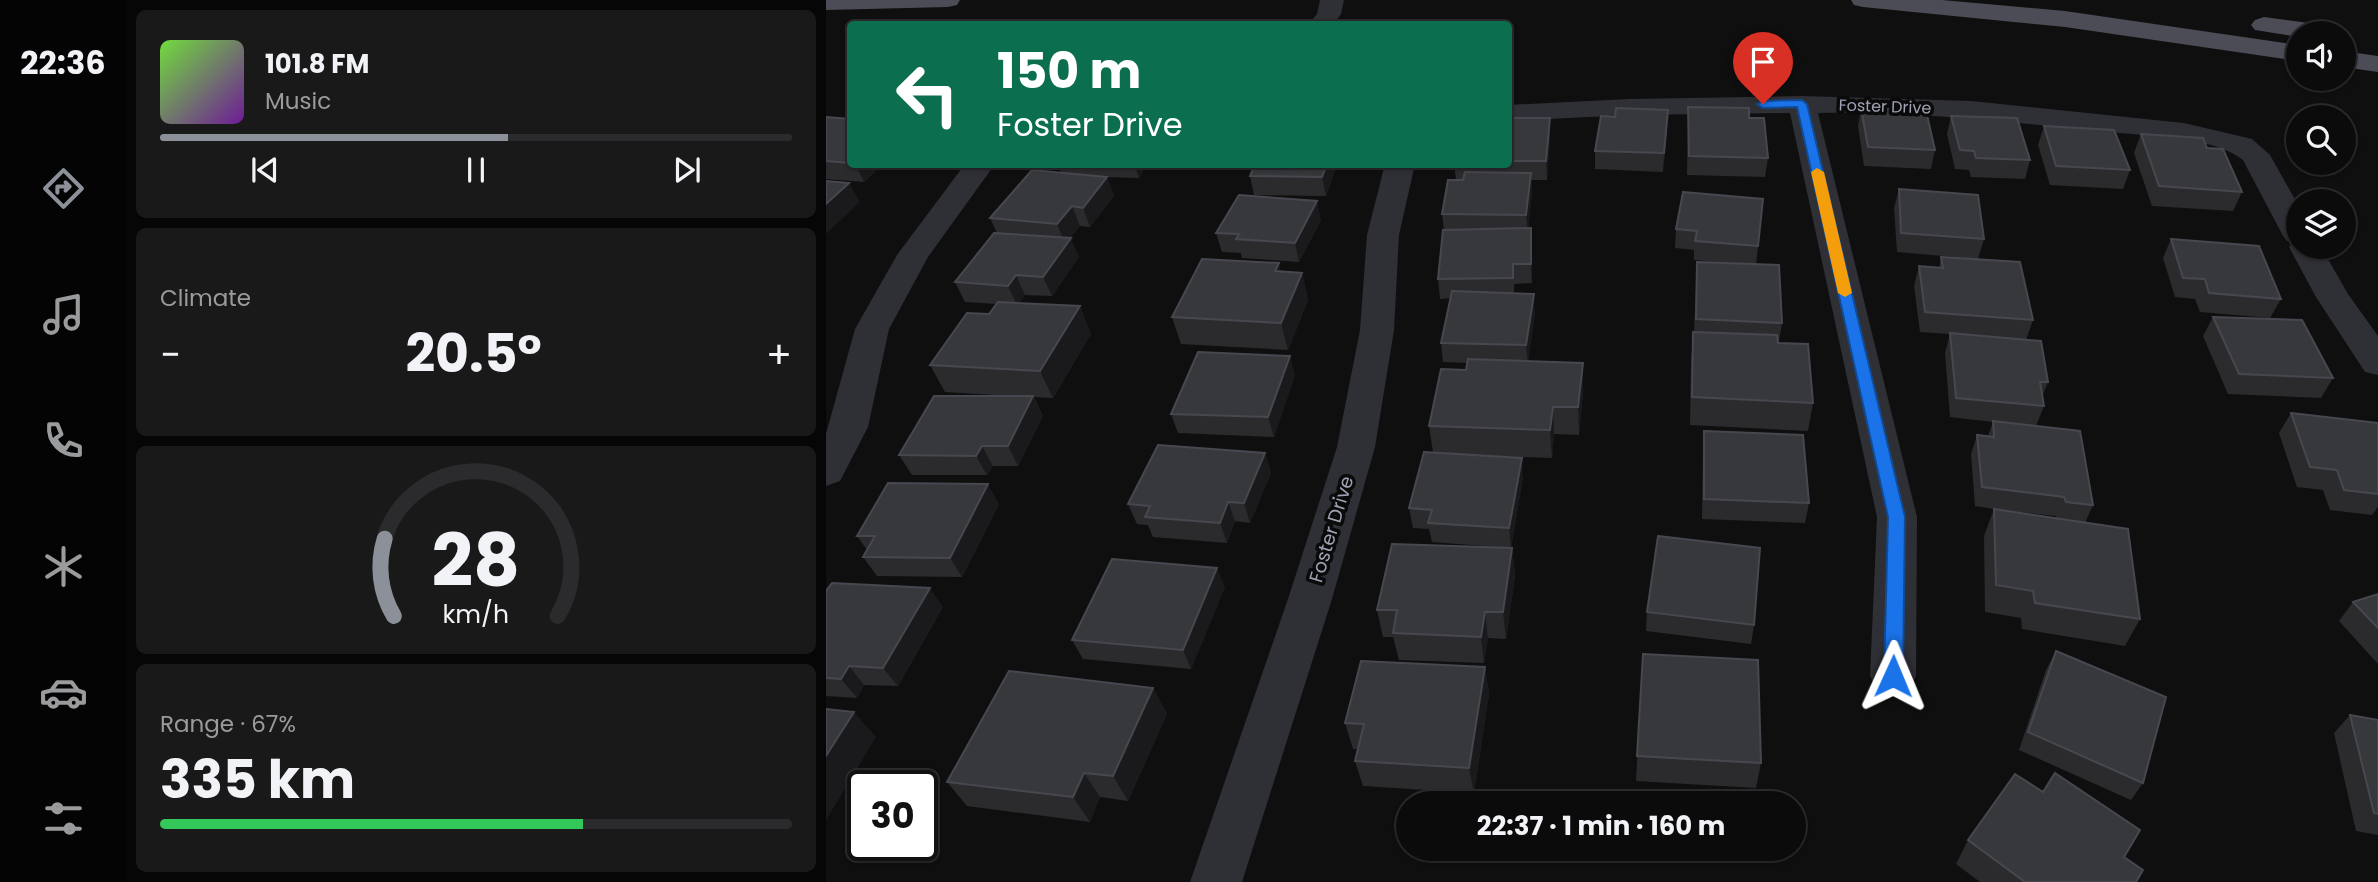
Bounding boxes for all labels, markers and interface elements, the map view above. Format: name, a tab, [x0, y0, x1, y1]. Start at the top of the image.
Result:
map controls	[2286, 21, 2356, 259]
button: sound	[2286, 21, 2356, 91]
pin	[1733, 32, 1793, 104]
text: 150 m	[997, 37, 1142, 105]
text: 22:36	[20, 40, 106, 85]
icon: arrive	[1744, 43, 1782, 81]
text: 101.8 FM	[265, 46, 369, 82]
icon: left	[882, 49, 973, 140]
text: Music	[265, 85, 331, 117]
street label: Foster Drive	[1838, 93, 1932, 120]
text: Foster Drive	[997, 102, 1183, 147]
button: search	[2286, 105, 2356, 175]
icon: previous	[246, 151, 284, 189]
icon: pause	[457, 151, 495, 189]
icon: next	[668, 151, 706, 189]
icon: directions	[39, 164, 88, 213]
button: layers	[2286, 189, 2356, 259]
text: Climate	[160, 282, 251, 314]
icon: music	[39, 290, 88, 339]
text: 20.5°	[405, 317, 542, 390]
text: −	[160, 328, 181, 381]
text: +	[766, 328, 792, 381]
icon: phone	[39, 416, 88, 465]
street label: Foster Drive	[1302, 473, 1360, 586]
text: 28	[432, 510, 520, 611]
icon: climate	[39, 542, 88, 591]
text: km/h	[443, 597, 509, 632]
position arrow	[1856, 639, 1930, 713]
icon: car	[39, 668, 88, 717]
text: Range · 67%	[160, 708, 296, 740]
text: 335 km	[160, 743, 355, 816]
speed limit sign: 30	[847, 770, 938, 861]
icon: filters	[39, 794, 88, 843]
text: 22:37 · 1 min · 160 m	[1477, 808, 1725, 844]

